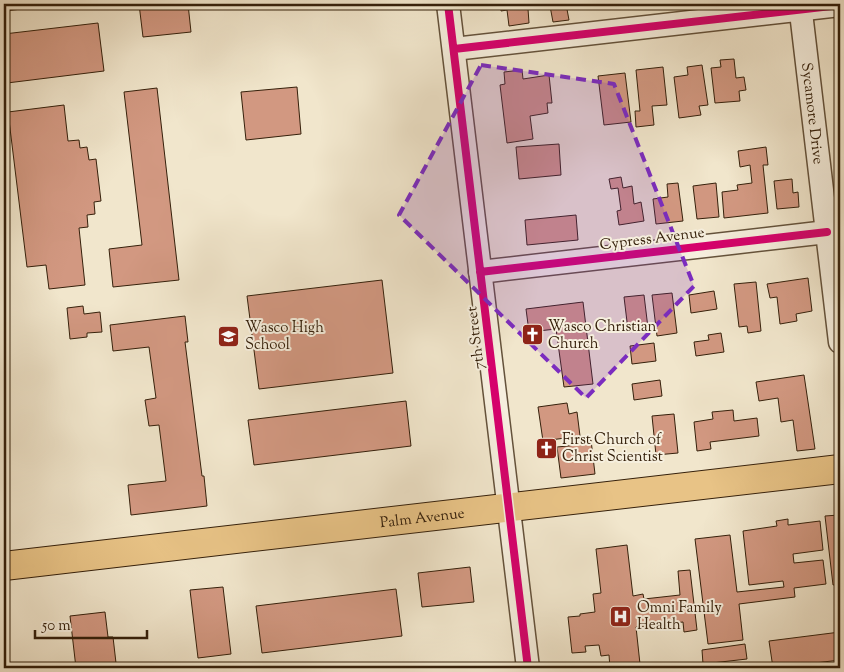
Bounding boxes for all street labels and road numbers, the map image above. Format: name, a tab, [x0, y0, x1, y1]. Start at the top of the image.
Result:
street label: Sycamore Drive	[795, 61, 828, 165]
street label: Cypress Avenue	[599, 223, 706, 256]
street label: 7th Street	[462, 305, 491, 371]
street label: Palm Avenue	[379, 504, 466, 534]

